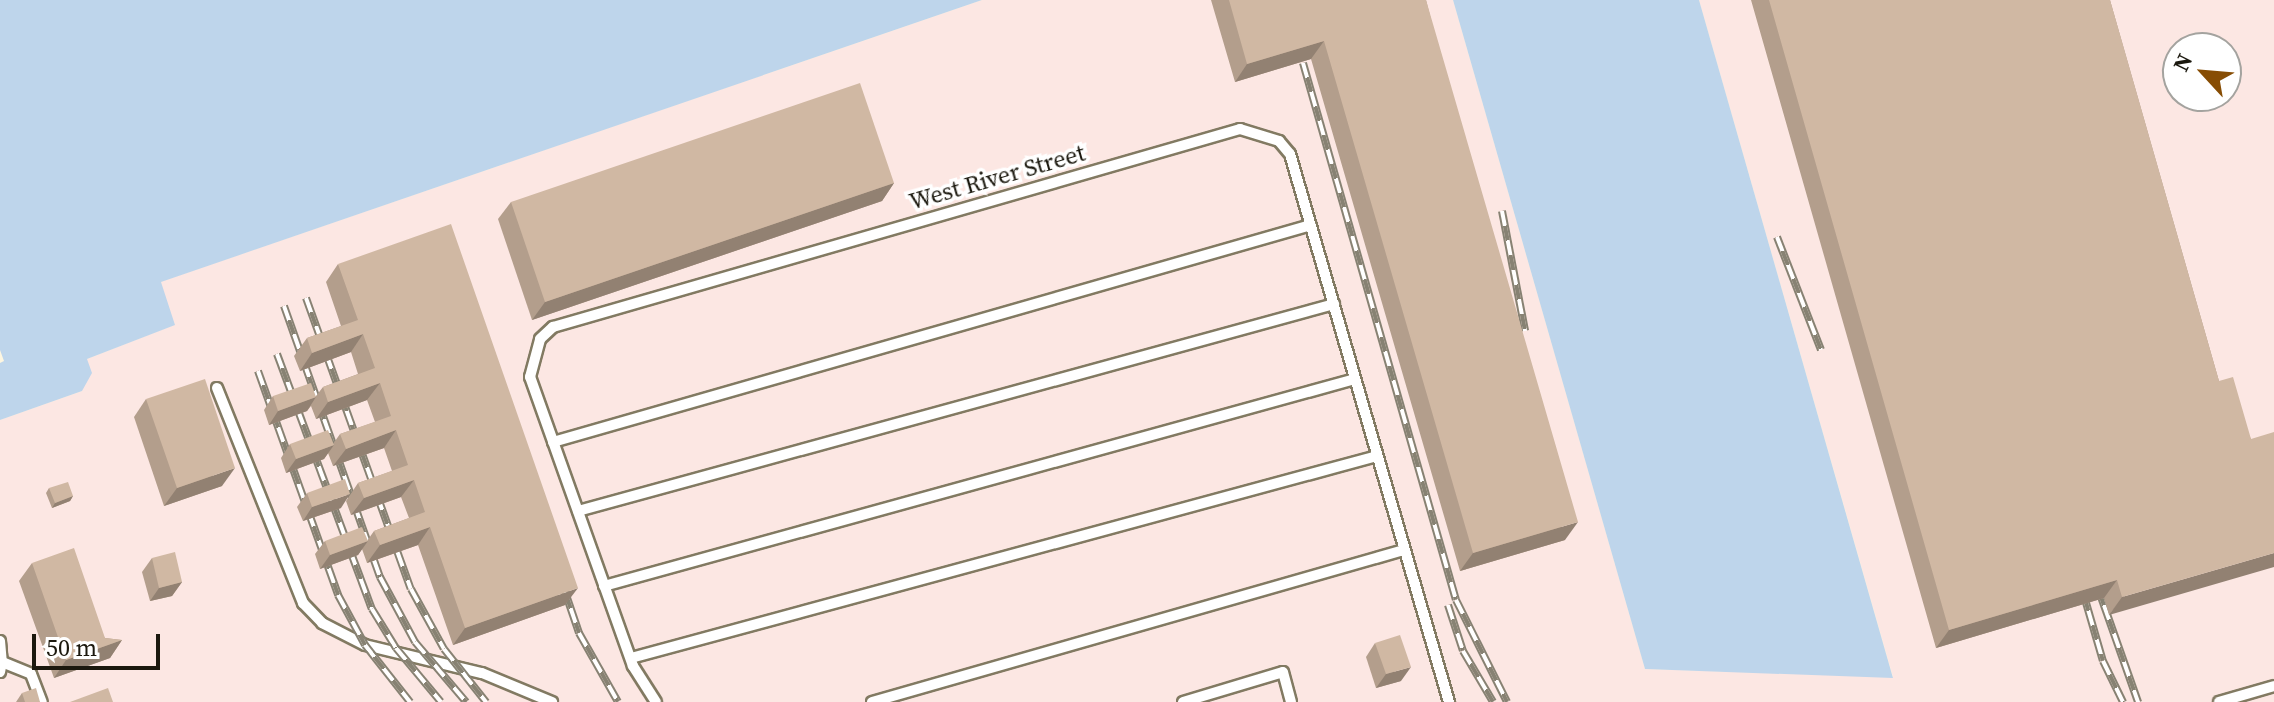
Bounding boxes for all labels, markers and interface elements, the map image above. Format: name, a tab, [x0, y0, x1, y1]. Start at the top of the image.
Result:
north arrow	[2162, 32, 2242, 112]
text: N	[2165, 49, 2199, 76]
street label: West River Street	[906, 138, 1088, 216]
scale bar	[36, 618, 164, 668]
text: 50 m	[46, 631, 97, 664]

